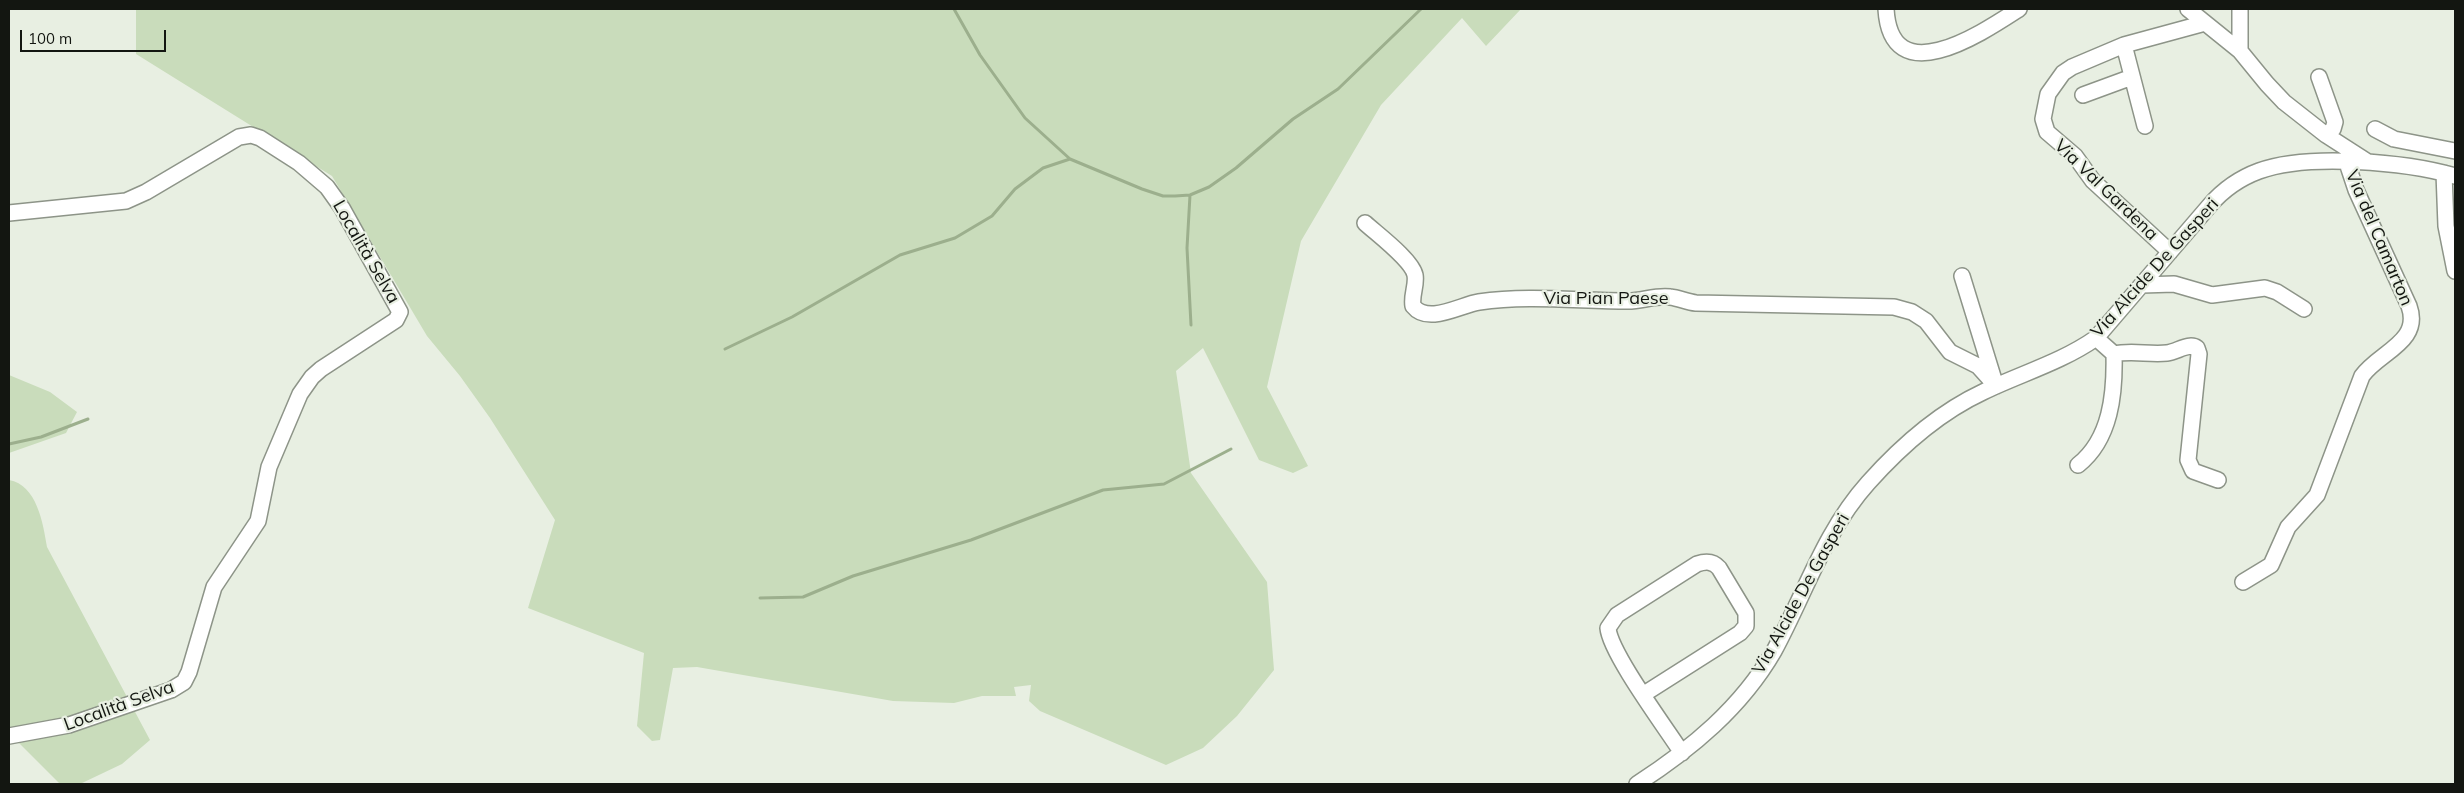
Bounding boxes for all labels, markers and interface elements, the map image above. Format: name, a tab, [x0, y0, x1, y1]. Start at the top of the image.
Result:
scale bar	[22, 20, 169, 52]
text: 100 m	[28, 29, 72, 48]
street label: Via Val Gardena	[2050, 135, 2162, 245]
street label: Via del Camarton	[2341, 167, 2417, 309]
street label: Via Alcide De Gasperi	[2087, 194, 2223, 342]
street label: Località Selva	[328, 197, 404, 307]
street label: Via Pian Paese	[1544, 288, 1668, 310]
street label: Via Alcide De Gasperi	[1748, 510, 1854, 678]
street label: Località Selva	[61, 676, 177, 736]

